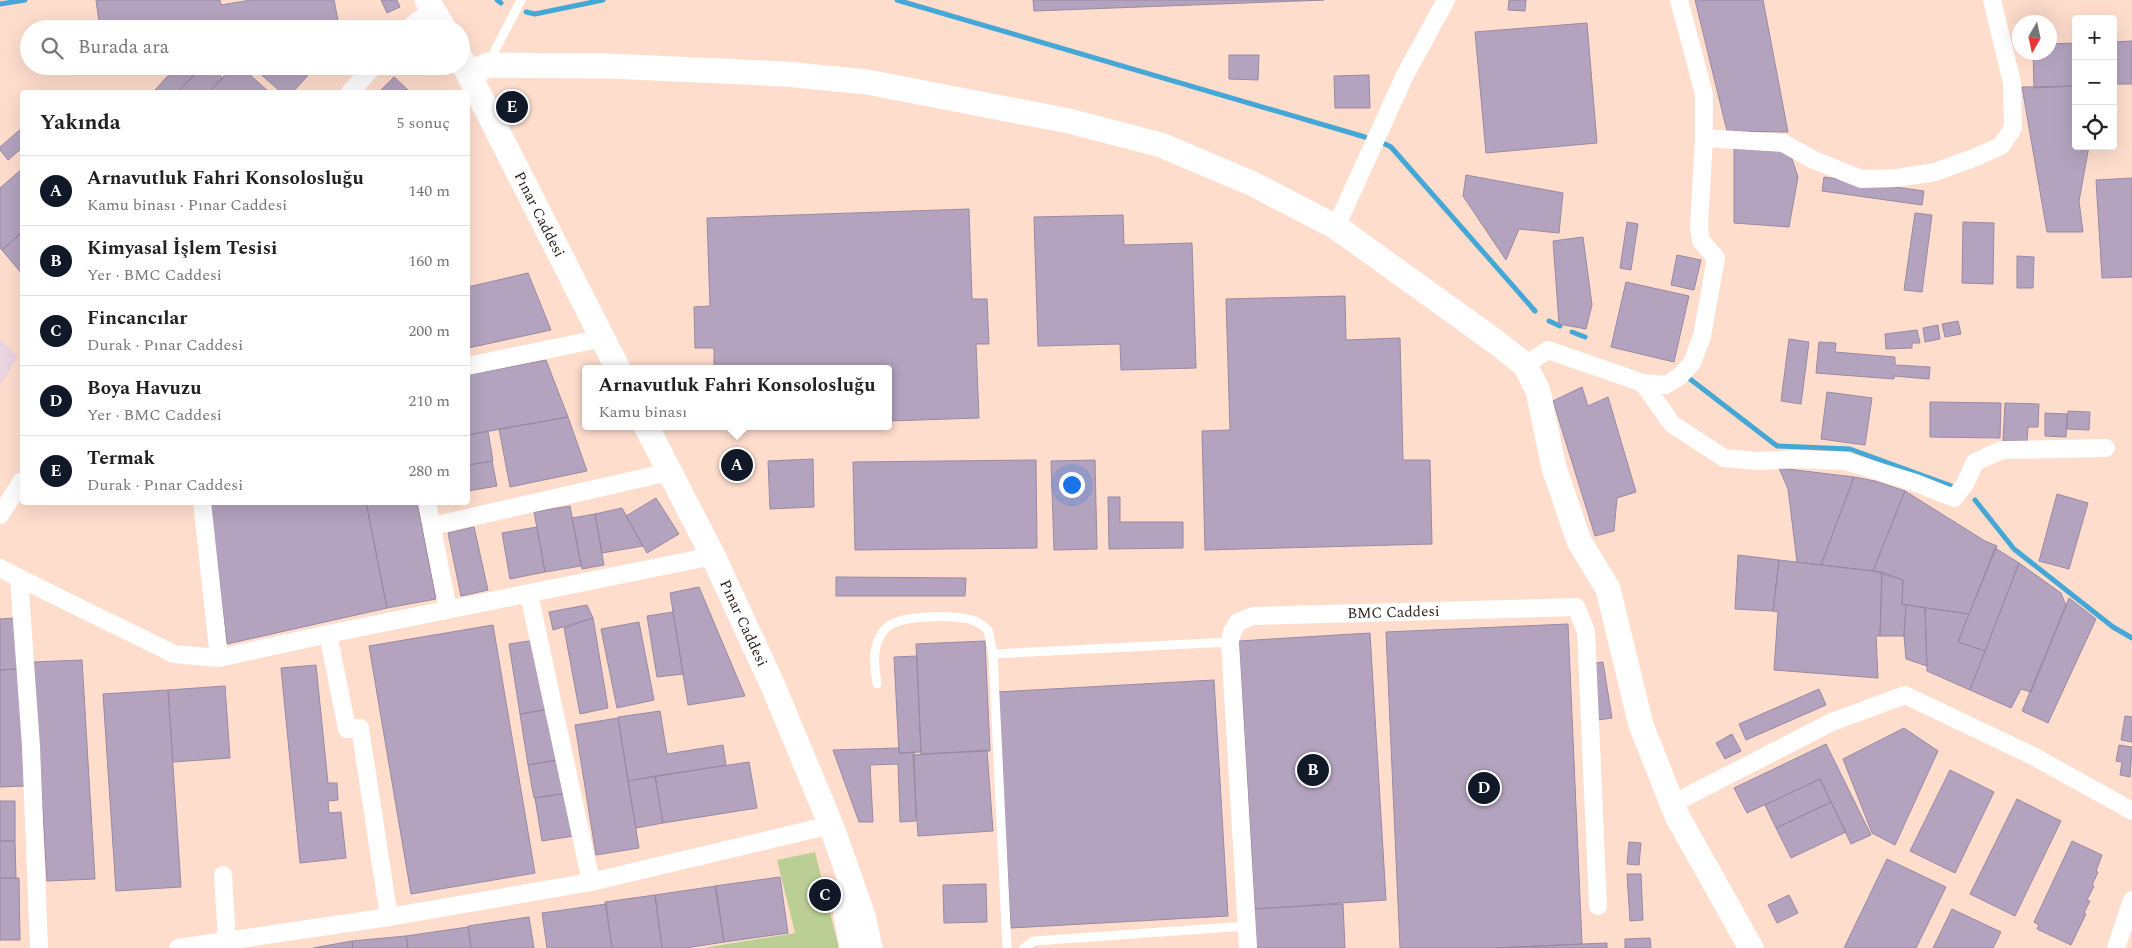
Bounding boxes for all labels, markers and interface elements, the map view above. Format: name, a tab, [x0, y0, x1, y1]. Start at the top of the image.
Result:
north arrow	[2012, 15, 2057, 60]
map controls	[2072, 15, 2117, 150]
button: +	[2072, 15, 2117, 60]
search box	[20, 20, 470, 75]
text: Burada ara	[78, 33, 169, 62]
icon: search	[38, 34, 66, 62]
button: −	[2072, 60, 2117, 105]
pin: E	[496, 88, 528, 126]
button: locate	[2072, 105, 2117, 150]
text: Yakında	[40, 107, 121, 139]
text: 5 sonuç	[396, 111, 450, 135]
text: Arnavutluk Fahri Konsolosluğu	[87, 164, 364, 193]
street label: Pınar Caddesi	[508, 168, 571, 261]
text: A	[50, 179, 62, 203]
text: 140 m	[408, 179, 450, 203]
text: Kamu binası · Pınar Caddesi	[87, 193, 287, 217]
text: Kimyasal İşlem Tesisi	[87, 234, 277, 263]
text: B	[50, 249, 62, 273]
text: 160 m	[408, 249, 450, 273]
text: Yer · BMC Caddesi	[87, 263, 222, 287]
text: Fincancılar	[87, 304, 187, 333]
text: C	[50, 319, 62, 343]
text: 200 m	[408, 319, 450, 343]
text: Durak · Pınar Caddesi	[87, 333, 243, 357]
popup	[582, 365, 892, 430]
text: Arnavutluk Fahri Konsolosluğu	[599, 371, 875, 400]
text: Boya Havuzu	[87, 374, 201, 403]
text: D	[50, 389, 62, 413]
text: 210 m	[408, 389, 450, 413]
text: Kamu binası	[599, 400, 687, 424]
text: Yer · BMC Caddesi	[87, 403, 222, 427]
text: Termak	[87, 444, 155, 473]
pin: A	[721, 446, 753, 484]
text: E	[51, 459, 61, 483]
text: 280 m	[408, 459, 450, 483]
your location	[1059, 472, 1085, 498]
text: Durak · Pınar Caddesi	[87, 473, 243, 497]
street label: Pınar Caddesi	[713, 576, 773, 670]
street label: BMC Caddesi	[1347, 600, 1440, 625]
pin: B	[1297, 751, 1329, 789]
pin: D	[1468, 769, 1500, 807]
pin: C	[809, 876, 841, 914]

